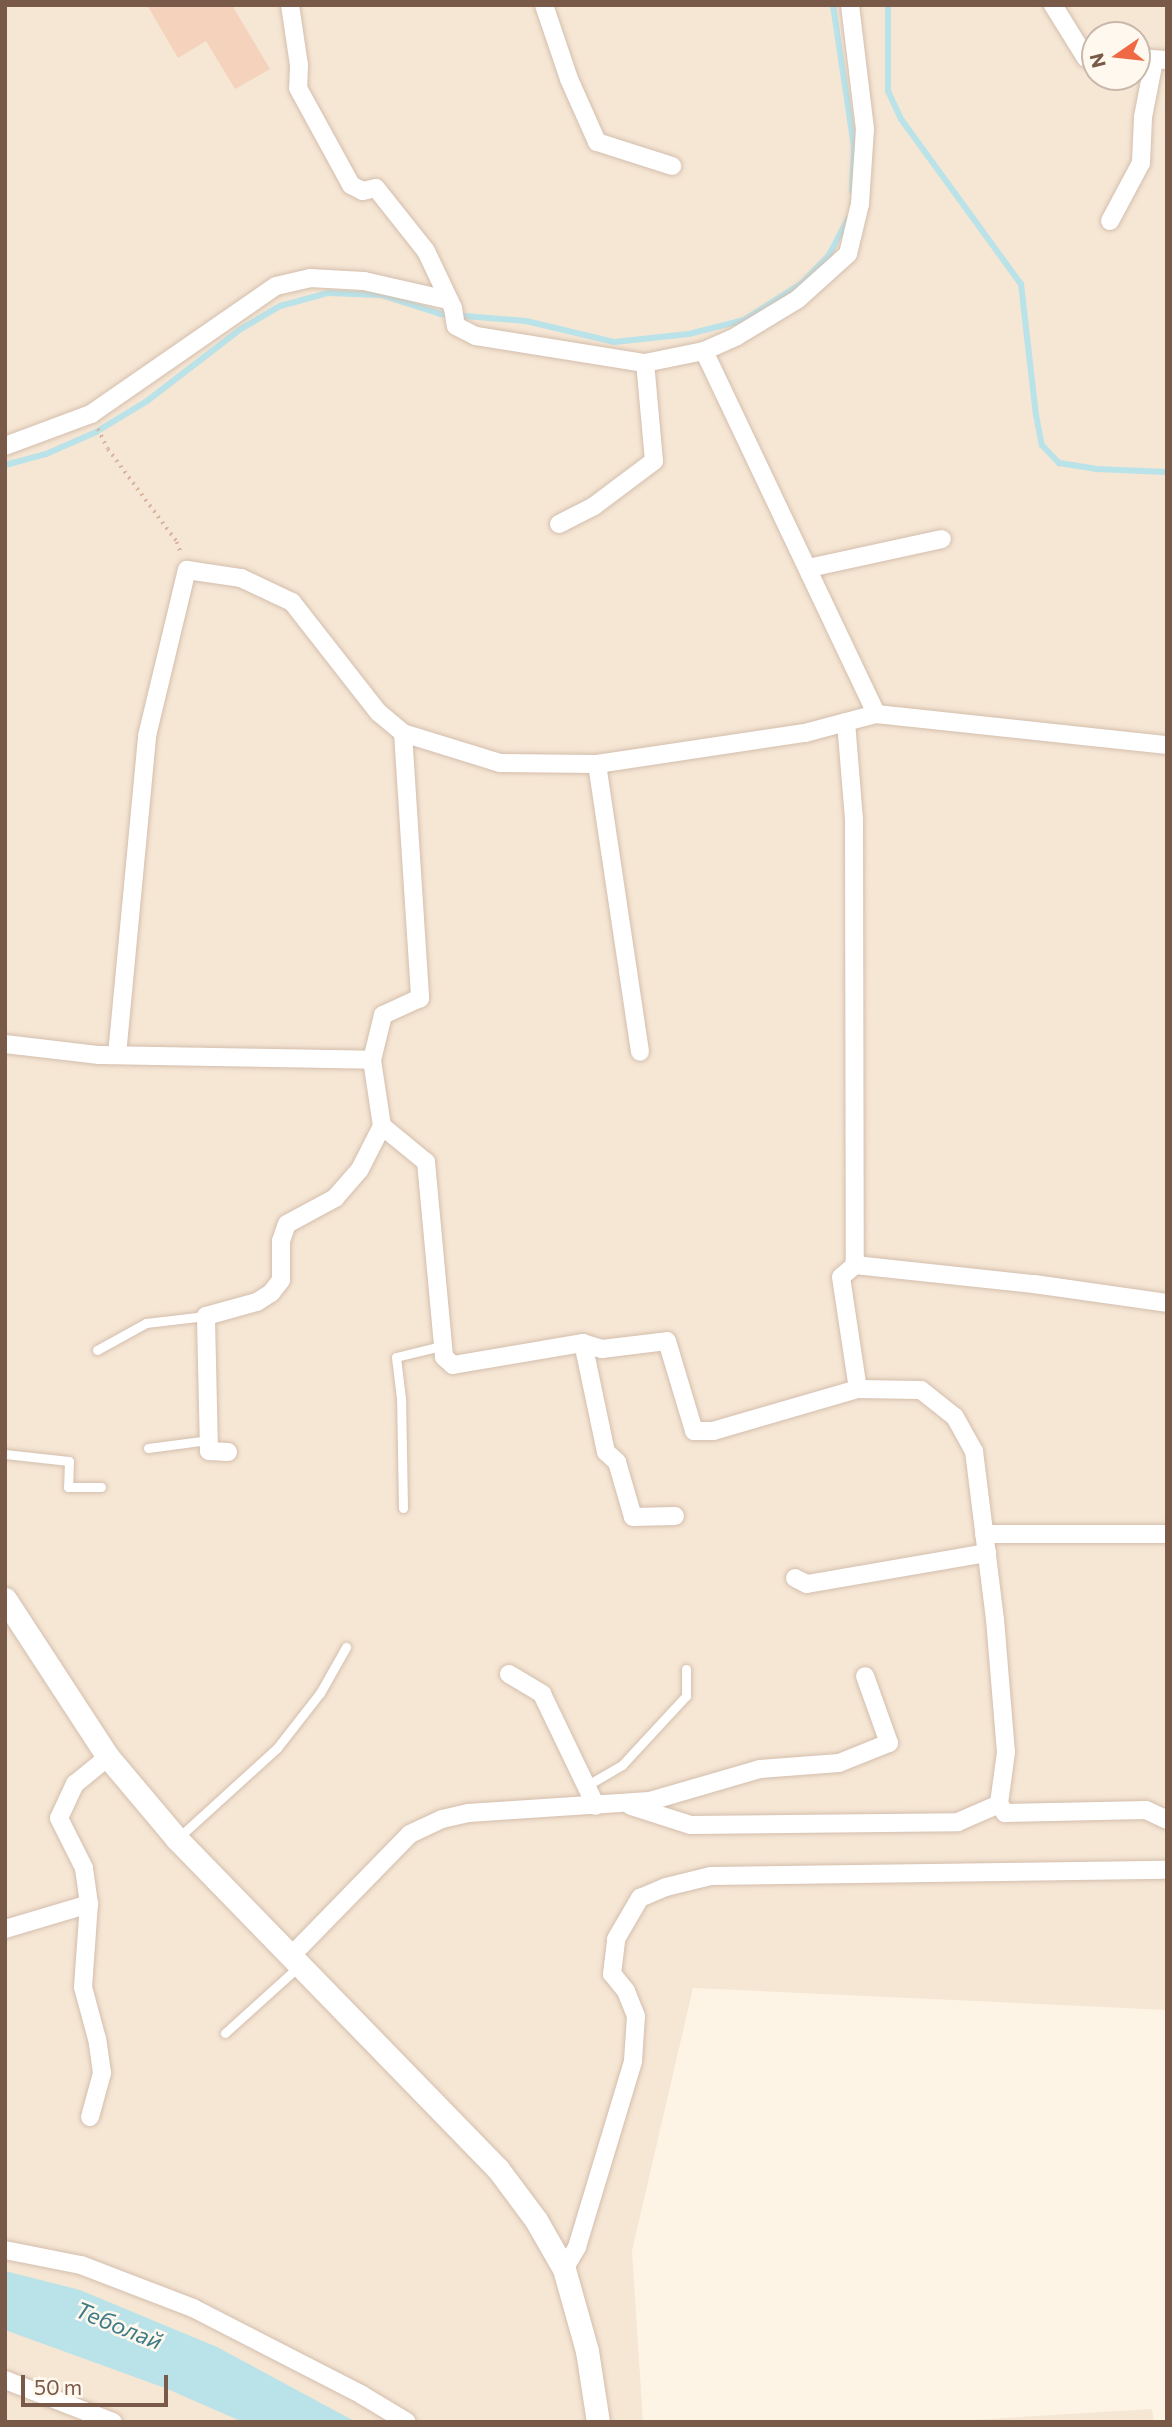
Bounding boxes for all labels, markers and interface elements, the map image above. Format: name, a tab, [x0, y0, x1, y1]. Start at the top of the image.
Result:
north arrow	[1081, 21, 1151, 91]
text: N	[1084, 51, 1110, 70]
water label: Теболай	[72, 2295, 166, 2355]
scale bar	[24, 2360, 172, 2404]
text: 50 m	[34, 2374, 82, 2399]

